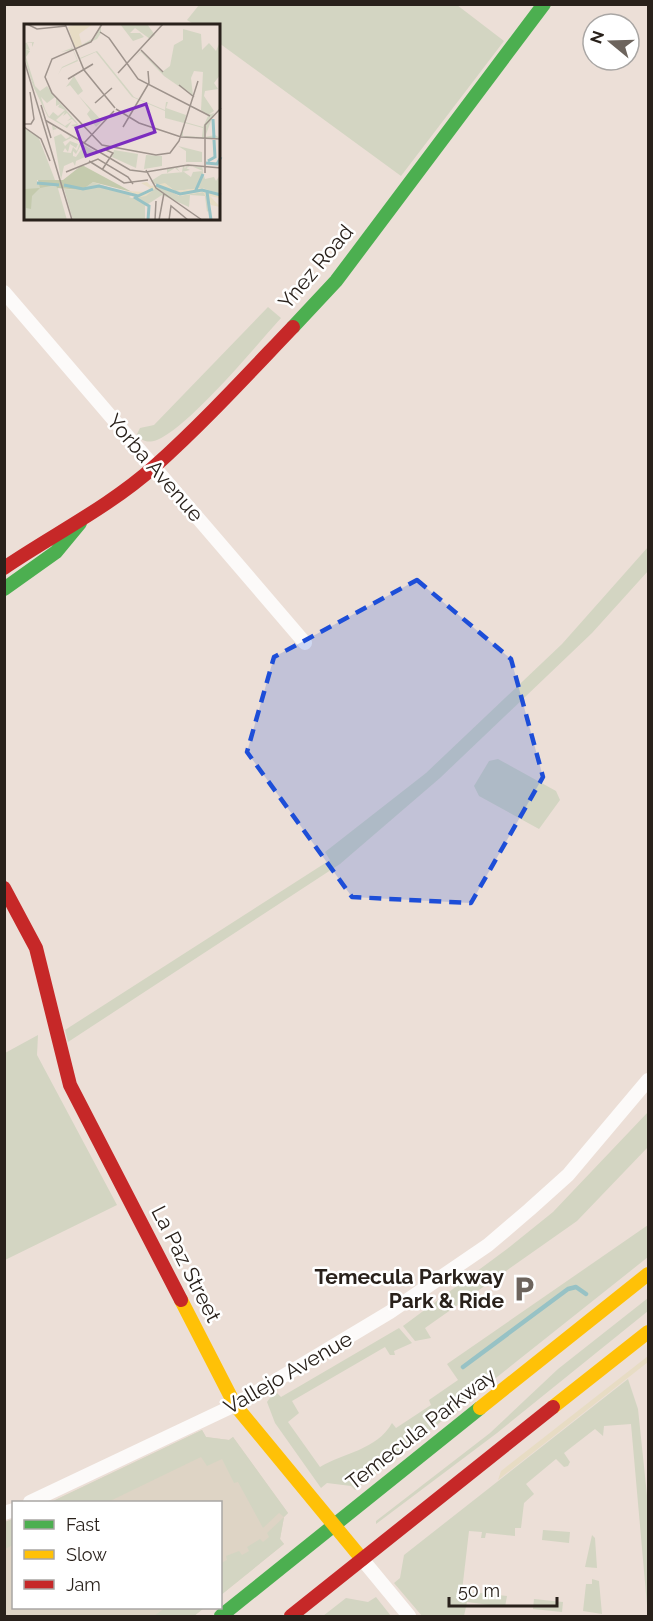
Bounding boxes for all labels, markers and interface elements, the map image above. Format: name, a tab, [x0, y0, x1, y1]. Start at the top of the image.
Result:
north arrow	[581, 12, 641, 72]
inset map	[24, 24, 220, 220]
text: N	[586, 28, 608, 46]
street label: Ynez Road	[273, 219, 358, 314]
street label: Yorba Avenue	[102, 409, 209, 527]
street label: La Paz Street	[146, 1201, 226, 1326]
place label: Temecula Parkway Park & Ride	[314, 1264, 504, 1313]
parking icon: Temecula Parkway Park & Ride	[509, 1274, 539, 1304]
street label: Vallejo Avenue	[219, 1326, 356, 1419]
street label: Temecula Parkway	[341, 1362, 501, 1495]
legend	[12, 1501, 222, 1609]
text: Fast	[66, 1514, 100, 1535]
text: Slow	[66, 1544, 107, 1565]
scale bar	[449, 1570, 557, 1608]
text: Jam	[66, 1574, 101, 1595]
text: 50 m	[458, 1580, 500, 1601]

